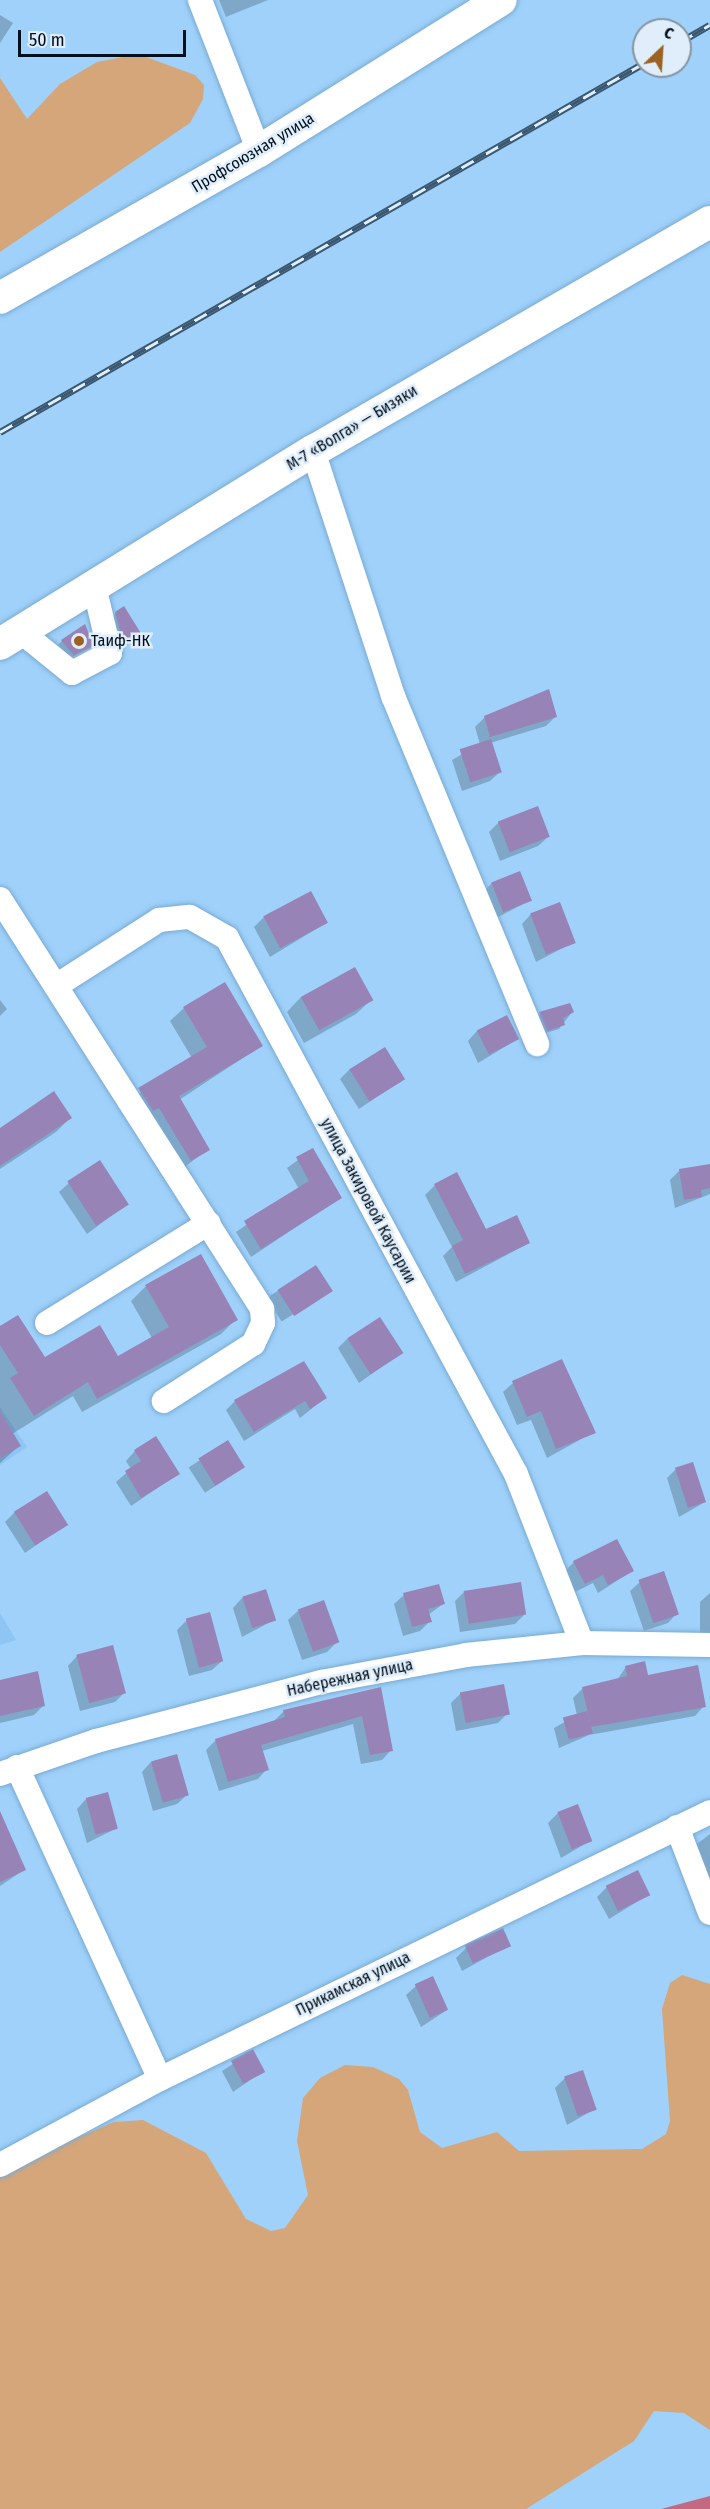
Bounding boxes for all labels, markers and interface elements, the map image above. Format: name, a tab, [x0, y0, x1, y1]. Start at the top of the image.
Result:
scale bar	[21, 18, 189, 56]
north arrow	[632, 18, 692, 78]
text: С	[661, 23, 677, 43]
text: 50 m	[29, 29, 65, 51]
street label: Профсоюзная улица	[188, 109, 318, 197]
street label: М-7 «Волга» — Бизяки	[283, 381, 421, 475]
place label: Таиф-НК	[91, 631, 150, 651]
marker: Таиф-НК	[72, 634, 86, 648]
street label: улица Закировой Каусарии	[316, 1115, 420, 1287]
street label: Набережная улица	[285, 1655, 415, 1701]
street label: Прикамская улица	[292, 1948, 414, 2020]

